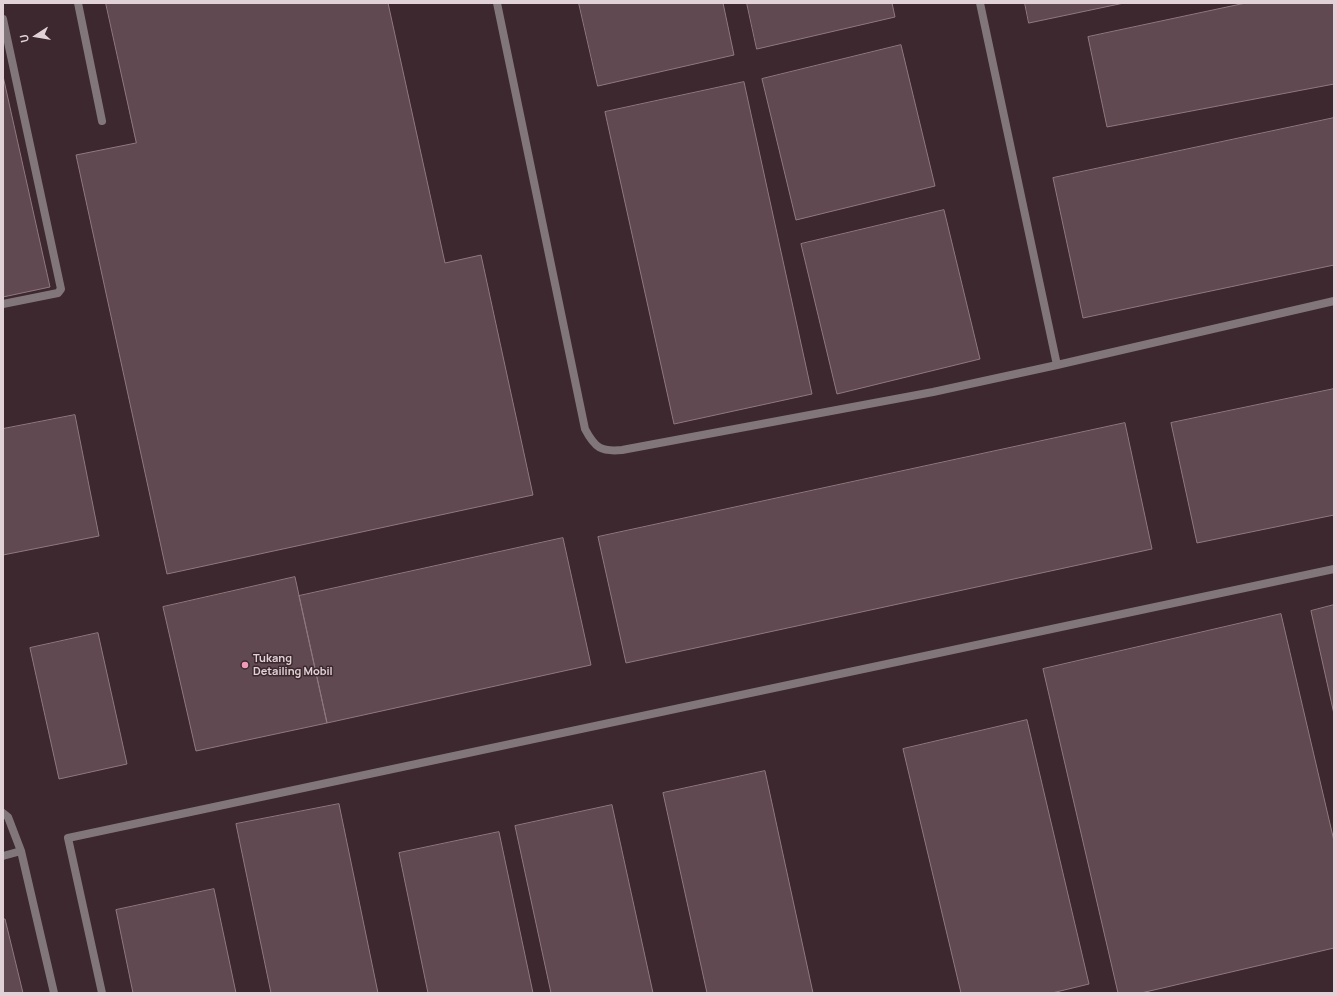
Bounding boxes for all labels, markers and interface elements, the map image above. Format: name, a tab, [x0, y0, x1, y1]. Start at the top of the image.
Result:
north arrow	[16, 16, 56, 56]
text: U	[16, 33, 32, 44]
place label: Tukang Detailing Mobil	[253, 652, 333, 678]
marker: Tukang Detailing Mobil	[240, 660, 250, 670]

